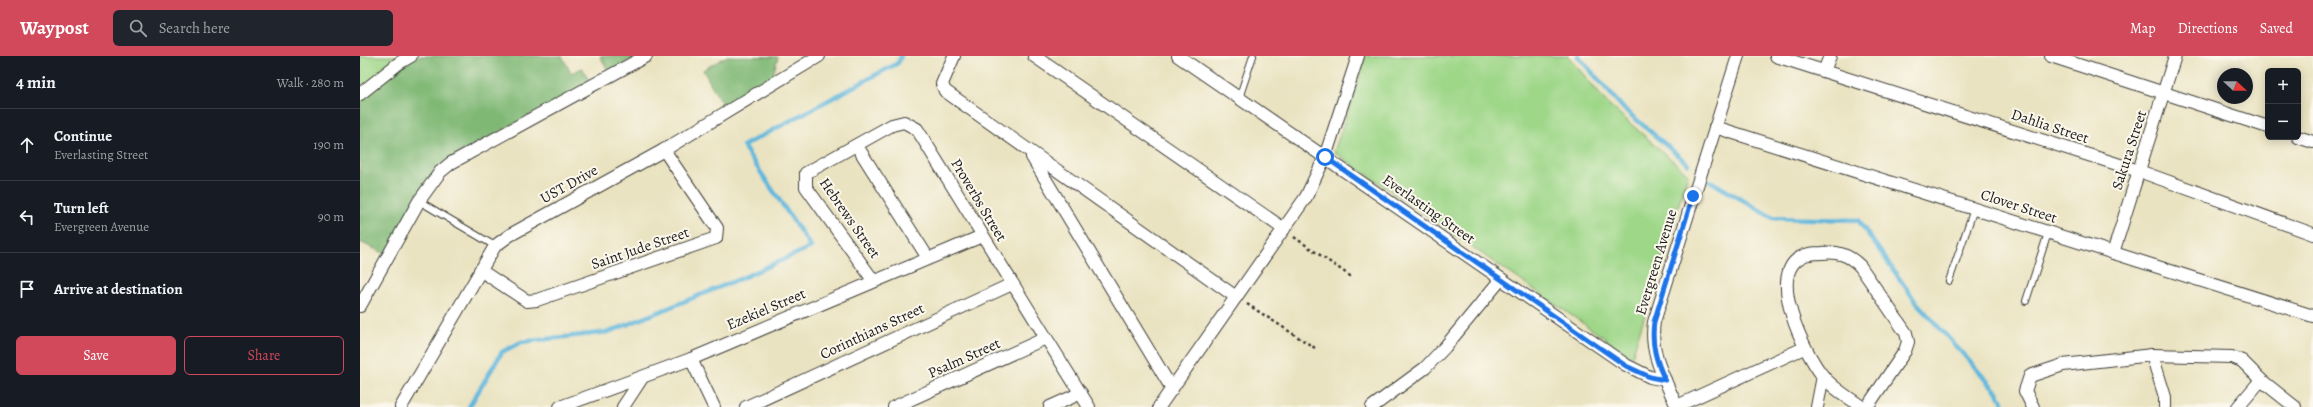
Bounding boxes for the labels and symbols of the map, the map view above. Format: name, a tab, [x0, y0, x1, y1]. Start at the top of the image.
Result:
north arrow	[2217, 68, 2253, 104]
street label: Dahlia Street	[2009, 104, 2091, 148]
street label: Sakura Street	[2107, 108, 2151, 192]
route start	[1316, 148, 1334, 166]
street label: Proverbs Street	[946, 155, 1012, 245]
street label: UST Drive	[537, 160, 602, 208]
street label: Everlasting Street	[1379, 170, 1479, 248]
street label: Hebrews Street	[815, 174, 885, 262]
street label: Clover Street	[1978, 184, 2060, 228]
route end	[1684, 187, 1702, 205]
street label: Evergreen Avenue	[1630, 206, 1682, 317]
street label: Saint Jude Street	[588, 222, 692, 274]
street label: Ezekiel Street	[723, 283, 809, 335]
street label: Corinthians Street	[817, 298, 927, 364]
street label: Psalm Street	[925, 333, 1003, 383]

